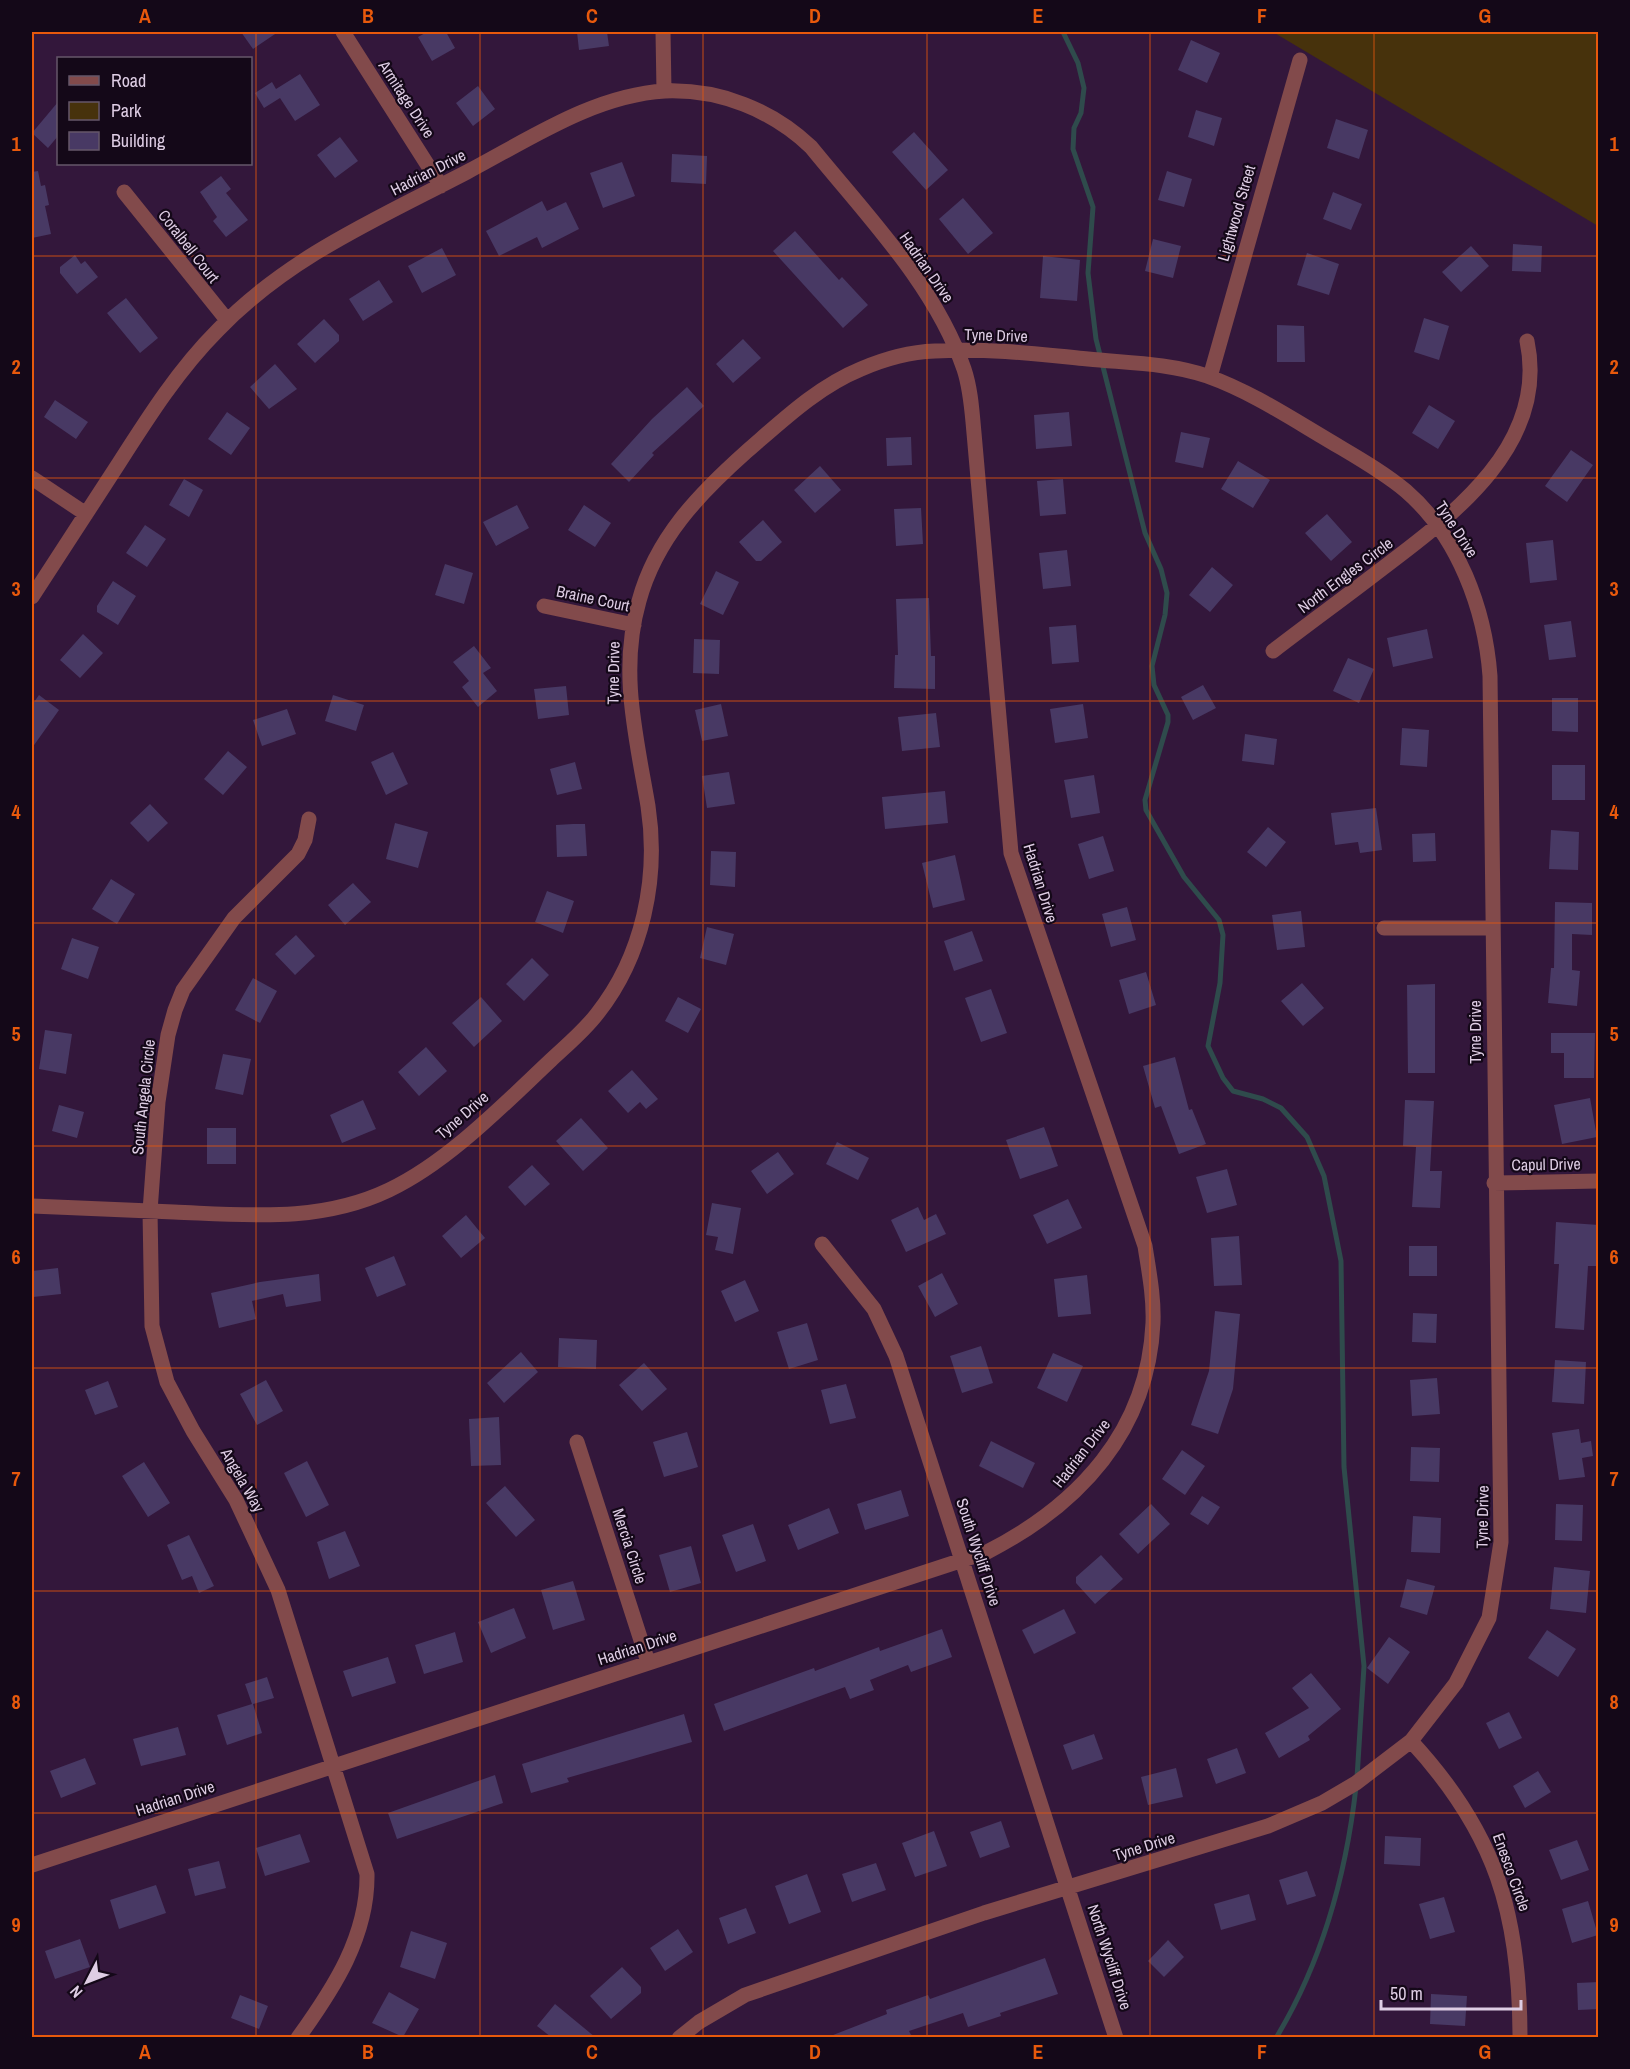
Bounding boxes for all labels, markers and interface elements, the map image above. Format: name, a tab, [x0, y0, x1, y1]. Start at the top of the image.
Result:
text: A	[139, 2, 151, 29]
text: B	[362, 2, 374, 29]
text: C	[586, 2, 598, 29]
text: D	[809, 2, 821, 29]
text: E	[1033, 2, 1044, 29]
text: F	[1257, 2, 1267, 29]
text: G	[1479, 2, 1491, 29]
street label: Armitage Drive	[373, 55, 440, 142]
legend	[57, 57, 252, 165]
text: Road	[111, 68, 146, 93]
text: Park	[111, 98, 142, 123]
text: Building	[111, 128, 166, 153]
text: 1	[11, 130, 21, 157]
text: 1	[1609, 130, 1619, 157]
street label: Hadrian Drive	[387, 144, 469, 200]
street label: Lightwood Street	[1212, 162, 1260, 264]
street label: Coralbell Court	[153, 205, 225, 288]
street label: Hadrian Drive	[895, 227, 959, 307]
street label: Tyne Drive	[964, 323, 1028, 347]
text: 2	[11, 353, 21, 380]
text: 2	[1609, 353, 1619, 380]
street label: Tyne Drive	[1430, 496, 1484, 562]
street label: North Engles Circle	[1293, 532, 1397, 618]
text: 3	[11, 575, 21, 602]
text: 3	[1609, 575, 1619, 602]
street label: Braine Court	[554, 580, 632, 617]
street label: Tyne Drive	[601, 641, 625, 705]
text: 4	[11, 798, 21, 825]
text: 4	[1609, 798, 1619, 825]
street label: Hadrian Drive	[1019, 841, 1063, 925]
street label: Tyne Drive	[1464, 1000, 1486, 1064]
text: 5	[11, 1020, 21, 1047]
text: 5	[1609, 1020, 1619, 1047]
street label: South Angela Circle	[126, 1038, 160, 1156]
street label: Tyne Drive	[431, 1086, 493, 1144]
street label: Capul Drive	[1511, 1152, 1581, 1176]
text: 6	[11, 1243, 21, 1270]
text: 6	[1609, 1243, 1619, 1270]
street label: Hadrian Drive	[1047, 1414, 1115, 1492]
street label: Angela Way	[215, 1443, 270, 1516]
text: 7	[11, 1465, 21, 1492]
text: 7	[1609, 1465, 1619, 1492]
street label: Tyne Drive	[1470, 1485, 1494, 1549]
street label: South Wycliff Drive	[951, 1495, 1007, 1609]
street label: Mercia Circle	[607, 1506, 653, 1586]
street label: Hadrian Drive	[595, 1624, 679, 1670]
text: 8	[11, 1688, 21, 1715]
text: 8	[1609, 1688, 1619, 1715]
street label: Hadrian Drive	[133, 1775, 217, 1821]
street label: Tyne Drive	[1110, 1826, 1178, 1866]
street label: Enesco Circle	[1488, 1830, 1536, 1914]
street label: North Wycliff Drive	[1083, 1901, 1137, 2013]
text: 9	[11, 1911, 21, 1938]
text: 9	[1609, 1911, 1619, 1938]
north arrow	[57, 1952, 117, 2012]
scale bar	[1381, 1973, 1520, 2011]
text: N	[65, 1981, 87, 2003]
text: 50 m	[1390, 1981, 1423, 2006]
text: A	[139, 2038, 151, 2065]
text: B	[362, 2038, 374, 2065]
text: C	[586, 2038, 598, 2065]
text: D	[809, 2038, 821, 2065]
text: E	[1033, 2038, 1044, 2065]
text: F	[1257, 2038, 1267, 2065]
text: G	[1479, 2038, 1491, 2065]

